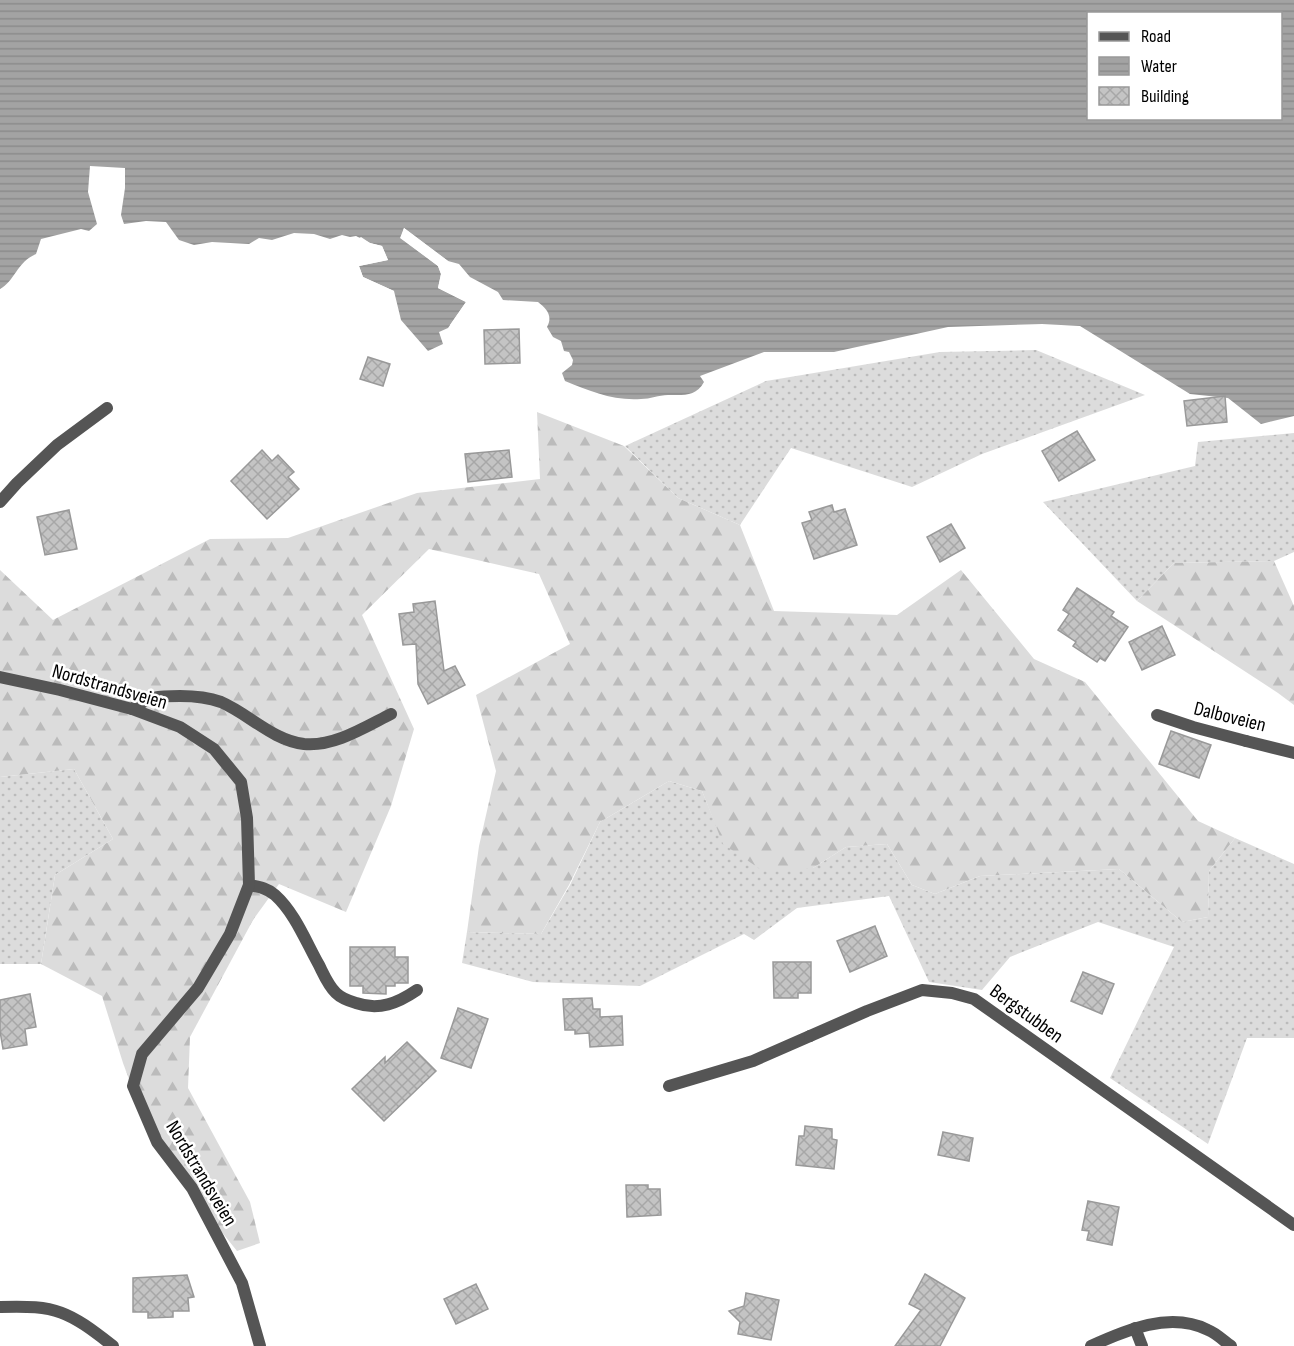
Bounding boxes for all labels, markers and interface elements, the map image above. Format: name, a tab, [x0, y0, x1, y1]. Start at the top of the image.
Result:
legend	[1087, 12, 1282, 120]
text: Road	[1141, 26, 1171, 47]
text: Water	[1141, 56, 1177, 77]
text: Building	[1141, 86, 1189, 107]
street label: Nordstrandsveien	[49, 659, 170, 715]
street label: Dalboveien	[1191, 696, 1268, 738]
street label: Bergstubben	[985, 979, 1068, 1048]
street label: Nordstrandsveien	[160, 1116, 242, 1231]

